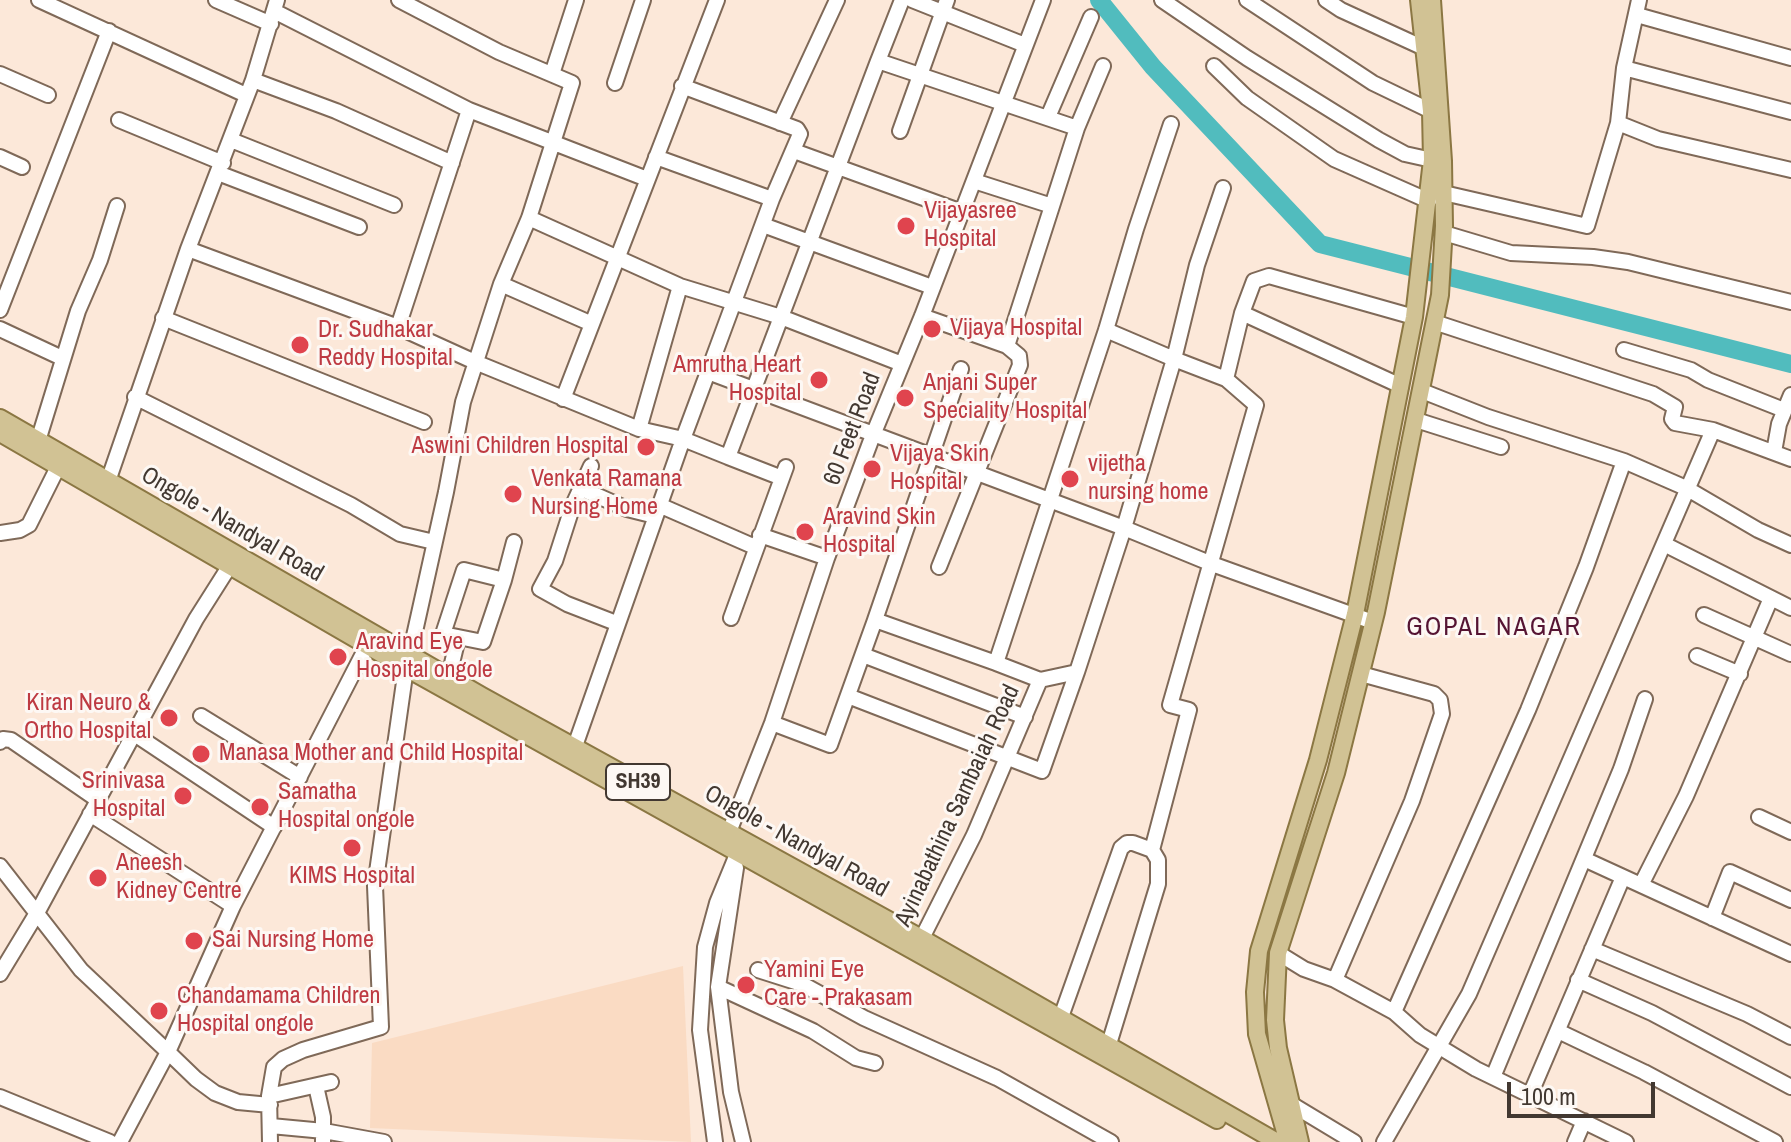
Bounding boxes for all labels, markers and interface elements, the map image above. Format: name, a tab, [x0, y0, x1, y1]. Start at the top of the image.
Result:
place label: Vijayasree Hospital	[924, 198, 1017, 254]
marker: Vijayasree Hospital	[895, 215, 917, 237]
place label: Vijaya Hospital	[950, 315, 1082, 343]
place label: Dr. Sudhakar Reddy Hospital	[318, 317, 453, 373]
marker: Vijaya Hospital	[921, 318, 943, 340]
marker: Dr. Sudhakar Reddy Hospital	[289, 334, 311, 356]
place label: Amrutha Heart Hospital	[673, 352, 801, 408]
marker: Amrutha Heart Hospital	[808, 369, 830, 391]
street label: 60 Feet Road	[818, 369, 888, 489]
place label: Anjani Super Speciality Hospital	[923, 370, 1087, 426]
marker: Anjani Super Speciality Hospital	[894, 387, 916, 409]
place label: Aswini Children Hospital	[411, 433, 628, 461]
marker: Aswini Children Hospital	[635, 436, 657, 458]
place label: Vijaya Skin Hospital	[890, 441, 989, 497]
place label: vijetha nursing home	[1088, 451, 1208, 507]
marker: Vijaya Skin Hospital	[861, 458, 883, 480]
street label: Ongole - Nandyal Road	[136, 461, 328, 589]
place label: Venkata Ramana Nursing Home	[531, 466, 682, 522]
marker: vijetha nursing home	[1059, 468, 1081, 490]
marker: Venkata Ramana Nursing Home	[502, 483, 524, 505]
place label: Aravind Skin Hospital	[823, 504, 936, 560]
marker: Aravind Skin Hospital	[794, 521, 816, 543]
district label: GOPAL NAGAR	[1406, 612, 1582, 644]
place label: Aravind Eye Hospital ongole	[356, 629, 493, 685]
marker: Aravind Eye Hospital ongole	[327, 646, 349, 668]
street label: Ayinabathina Sambaiah Road	[889, 681, 1027, 931]
place label: Kiran Neuro & Ortho Hospital	[24, 690, 151, 746]
marker: Kiran Neuro & Ortho Hospital	[158, 707, 180, 729]
place label: Manasa Mother and Child Hospital	[219, 740, 523, 768]
marker: Manasa Mother and Child Hospital	[190, 743, 212, 765]
road number: SH39	[606, 764, 670, 800]
place label: Srinivasa Hospital	[82, 768, 165, 824]
place label: Samatha Hospital ongole	[278, 779, 415, 835]
street label: Ongole - Nandyal Road	[699, 780, 893, 904]
marker: Srinivasa Hospital	[172, 785, 194, 807]
marker: Samatha Hospital ongole	[249, 796, 271, 818]
marker: KIMS Hospital	[341, 837, 363, 859]
place label: Aneesh Kidney Centre	[116, 850, 242, 906]
place label: KIMS Hospital	[289, 863, 415, 891]
marker: Aneesh Kidney Centre	[87, 867, 109, 889]
place label: Sai Nursing Home	[212, 927, 374, 955]
marker: Sai Nursing Home	[183, 930, 205, 952]
place label: Yamini Eye Care - Prakasam	[764, 957, 913, 1013]
marker: Yamini Eye Care - Prakasam	[735, 974, 757, 996]
place label: Chandamama Children Hospital ongole	[177, 983, 380, 1039]
marker: Chandamama Children Hospital ongole	[148, 1000, 170, 1022]
scale bar	[1511, 1066, 1659, 1116]
text: 100 m	[1521, 1080, 1576, 1112]

